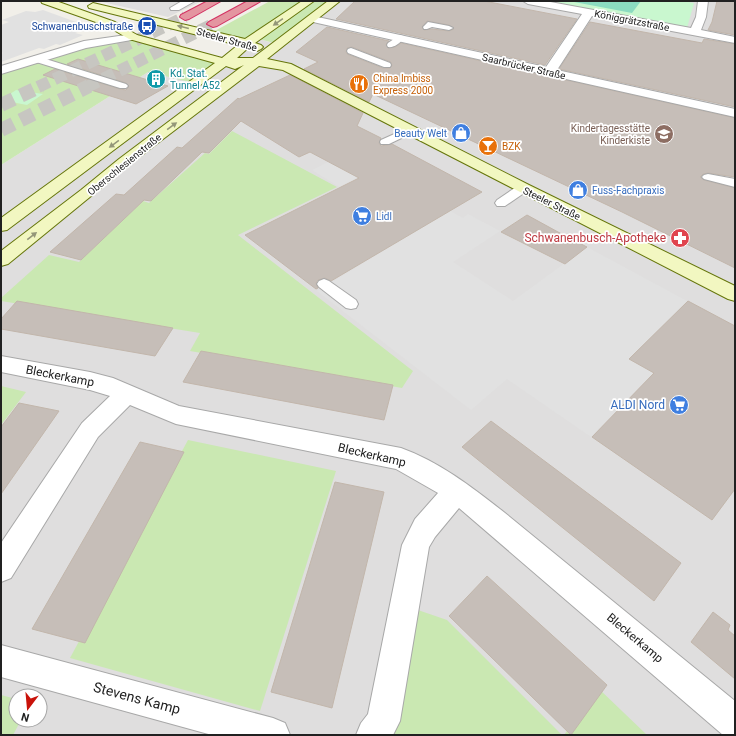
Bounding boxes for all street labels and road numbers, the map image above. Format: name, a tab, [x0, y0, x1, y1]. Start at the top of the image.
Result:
street label: Königgrätzstraße	[593, 8, 670, 33]
street label: Steeler Straße	[195, 26, 258, 53]
street label: Saarbrücker Straße	[481, 52, 567, 81]
street label: Oberschlesienstraße	[85, 131, 163, 197]
street label: Steeler Straße	[521, 185, 582, 222]
street label: Bleckerkamp	[25, 363, 96, 390]
street label: Bleckerkamp	[337, 440, 408, 470]
street label: Bleckerkamp	[604, 610, 666, 666]
street label: Stevens Kamp	[92, 679, 182, 717]

